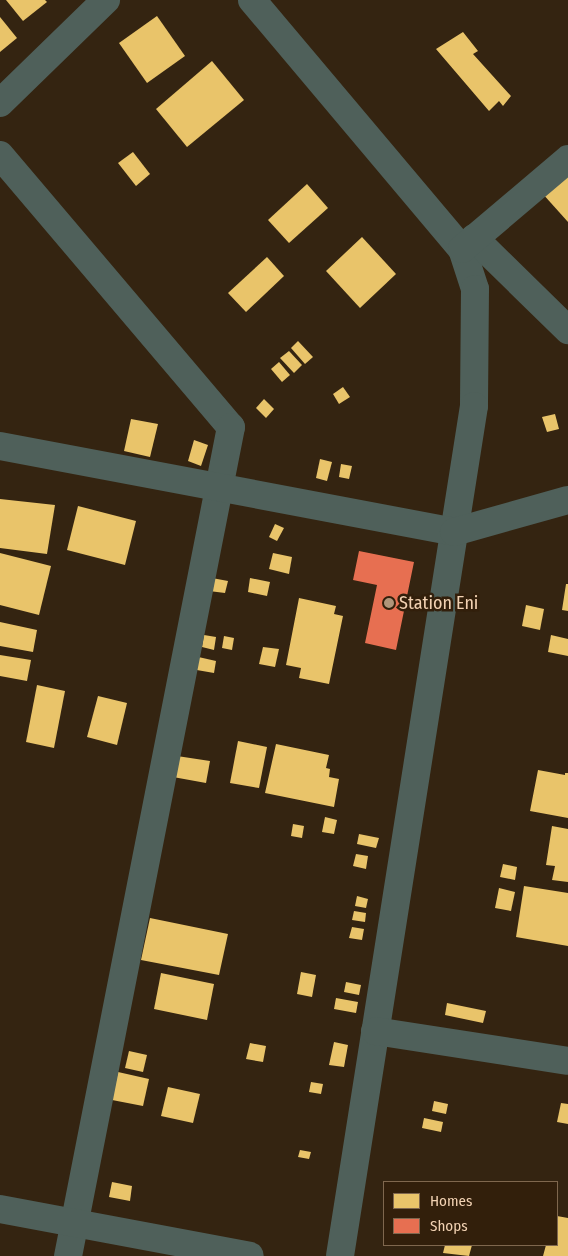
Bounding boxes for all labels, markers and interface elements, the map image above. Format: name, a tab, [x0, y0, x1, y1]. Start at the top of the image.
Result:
place label: Station Eni	[399, 592, 478, 614]
marker: Station Eni	[383, 597, 395, 609]
legend	[383, 1181, 558, 1246]
text: Homes	[430, 1192, 472, 1210]
text: Shops	[430, 1217, 468, 1235]

